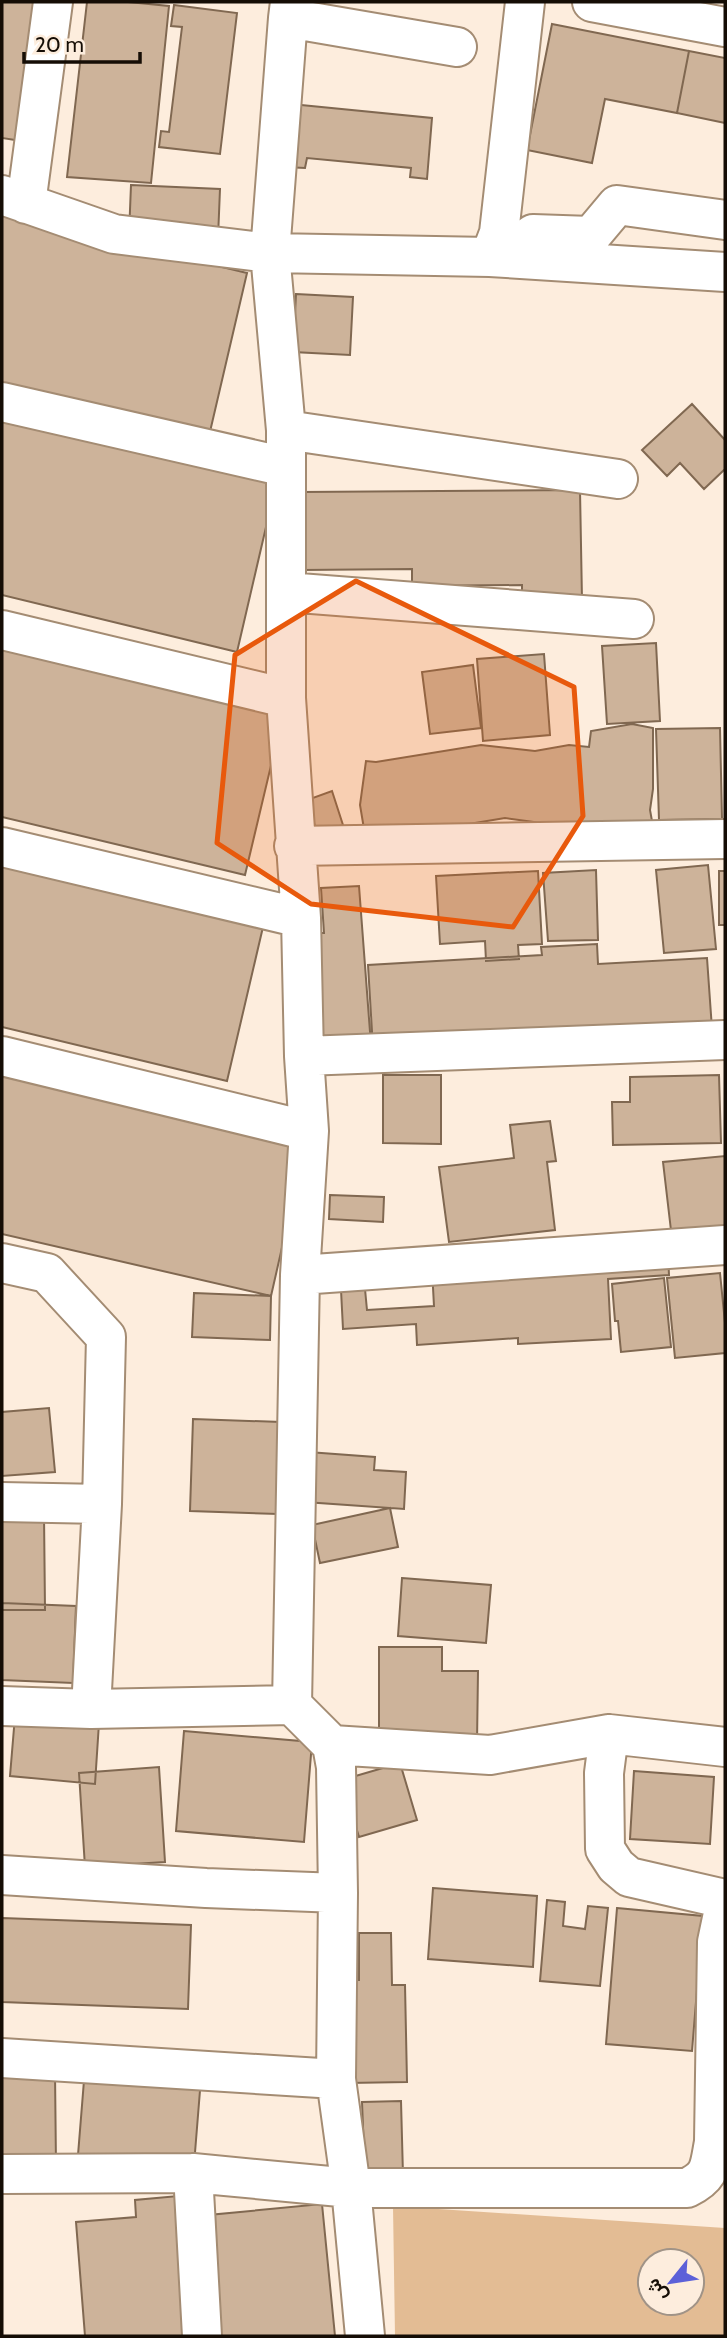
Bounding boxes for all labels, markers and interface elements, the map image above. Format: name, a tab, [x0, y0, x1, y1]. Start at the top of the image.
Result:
scale bar	[24, 21, 140, 65]
text: 20 m	[35, 32, 84, 57]
north arrow	[636, 2247, 706, 2317]
text: ش	[641, 2274, 672, 2306]

